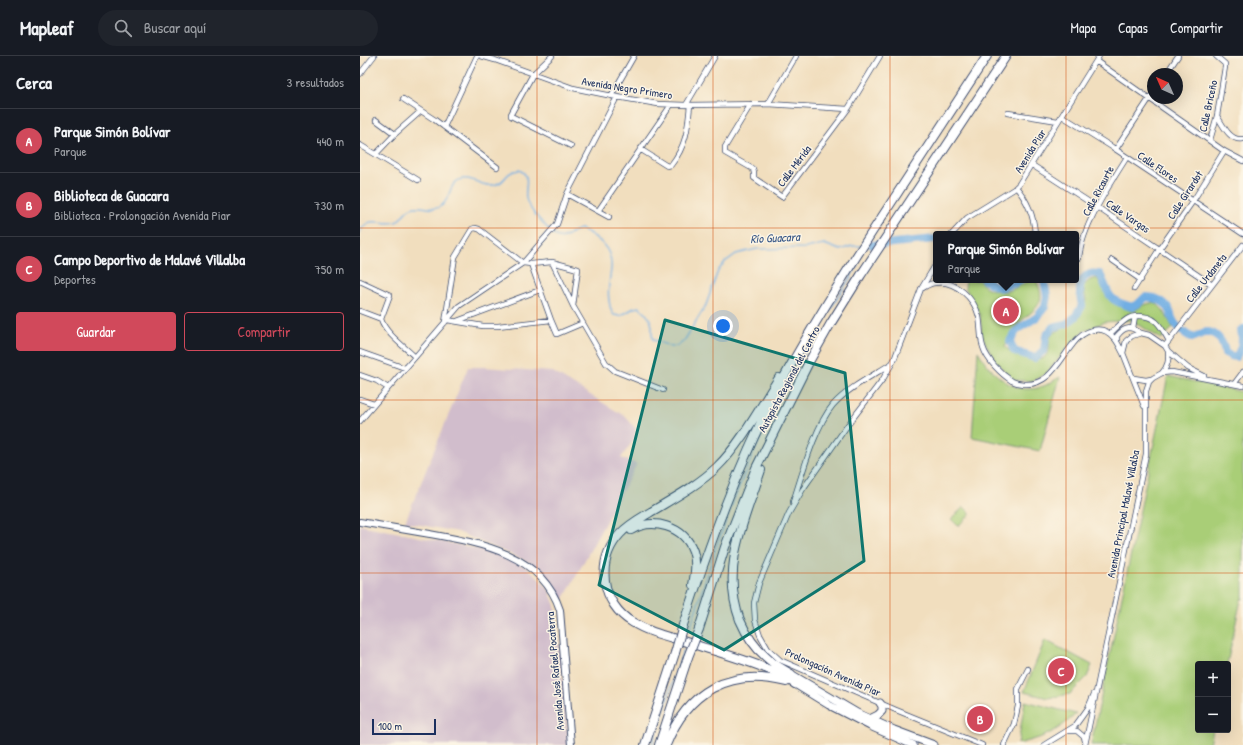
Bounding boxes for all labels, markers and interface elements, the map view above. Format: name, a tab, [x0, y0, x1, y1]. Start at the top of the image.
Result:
search box	[98, 10, 378, 46]
text: Mapleaf	[20, 15, 74, 41]
icon: search	[112, 17, 134, 39]
text: Buscar aquí	[144, 17, 206, 38]
text: Mapa	[1071, 18, 1096, 37]
text: Capas	[1118, 18, 1148, 37]
text: Compartir	[1170, 18, 1223, 37]
north arrow	[1147, 68, 1183, 104]
text: Cerca	[16, 71, 52, 94]
text: 3 resultados	[286, 73, 344, 91]
street label: Avenida Negro Primero	[581, 74, 674, 102]
street label: Calle Briceño	[1196, 78, 1220, 133]
text: Parque Simón Bolívar	[54, 121, 171, 142]
street label: Avenida Piar	[1011, 126, 1049, 175]
text: A	[26, 132, 32, 150]
text: 440 m	[317, 132, 344, 150]
text: Parque	[54, 142, 87, 160]
street label: Calle Mérida	[774, 142, 815, 189]
street label: Calle Flores	[1135, 148, 1181, 186]
street label: Calle Ricaurte	[1079, 163, 1117, 218]
street label: Calle Girardot	[1164, 168, 1206, 222]
text: Biblioteca de Guacara	[54, 185, 169, 206]
text: B	[26, 196, 32, 214]
text: 730 m	[314, 196, 344, 214]
street label: Calle Vargas	[1103, 196, 1153, 236]
text: Biblioteca · Prolongación Avenida Piar	[54, 206, 231, 224]
water label: Río Guacara	[750, 228, 802, 247]
popup	[933, 231, 1079, 283]
text: Parque Simón Bolívar	[948, 238, 1064, 259]
text: Campo Deportivo de Malavé Villalba	[54, 249, 245, 270]
street label: Calle Urdaneta	[1183, 250, 1230, 305]
text: Parque	[948, 259, 980, 277]
text: C	[25, 260, 33, 278]
text: 750 m	[314, 260, 344, 278]
text: Deportes	[54, 270, 96, 288]
pin: A	[993, 296, 1019, 326]
button: Guardar	[16, 312, 176, 351]
button: Compartir	[184, 312, 344, 351]
your location	[713, 316, 733, 336]
street label: Autopista Regional del Centro	[755, 323, 823, 434]
street label: Avenida Principal Malavé Villalba	[1104, 448, 1142, 579]
street label: Avenida José Rafael Pocaterra	[543, 610, 567, 731]
street label: Prolongación Avenida Piar	[783, 645, 884, 700]
pin: C	[1048, 656, 1074, 686]
map controls	[1195, 661, 1231, 733]
button: +	[1195, 661, 1231, 697]
button: −	[1195, 697, 1231, 733]
pin: B	[967, 704, 993, 734]
scale bar	[372, 717, 436, 736]
text: 100 m	[378, 719, 402, 733]

